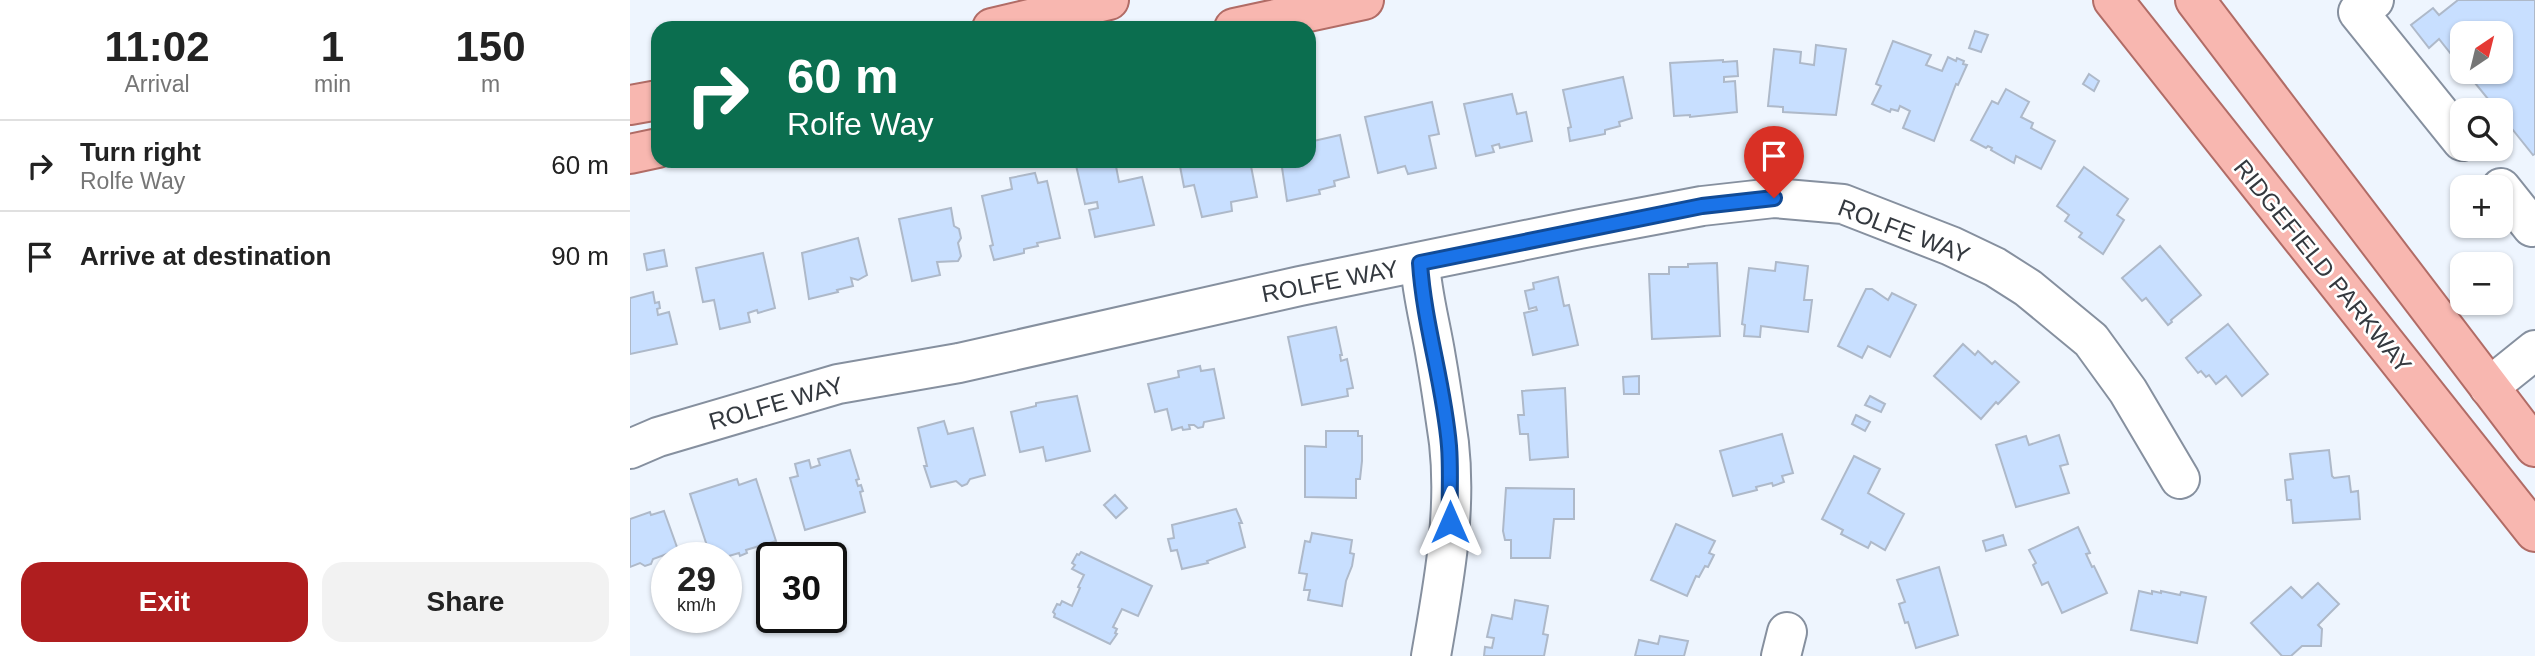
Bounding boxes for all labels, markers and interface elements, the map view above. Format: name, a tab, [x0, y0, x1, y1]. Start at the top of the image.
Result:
north arrow	[2450, 21, 2513, 84]
map controls	[2450, 21, 2513, 315]
text: 11:02	[104, 23, 210, 70]
text: 1	[321, 23, 344, 70]
text: 150	[455, 23, 526, 70]
icon: right	[672, 49, 763, 140]
text: 60 m	[787, 49, 899, 103]
text: Arrival	[124, 71, 190, 97]
text: min	[314, 71, 351, 97]
text: m	[481, 71, 500, 97]
button: search	[2450, 98, 2513, 161]
text: Rolfe Way	[787, 106, 933, 142]
pin	[1744, 126, 1804, 198]
text: Turn right	[80, 137, 201, 167]
icon: arrive	[1755, 137, 1793, 175]
icon: right	[21, 147, 59, 185]
text: 60 m	[551, 150, 609, 180]
street label: RIDGEFIELD PARKWAY	[2229, 154, 2417, 378]
text: Rolfe Way	[80, 168, 185, 194]
button: +	[2450, 175, 2513, 238]
street label: ROLFE WAY	[1834, 194, 1974, 268]
icon: arrive	[21, 238, 59, 276]
text: Arrive at destination	[80, 241, 331, 271]
text: 90 m	[551, 241, 609, 271]
button: −	[2450, 252, 2513, 315]
street label: ROLFE WAY	[1259, 255, 1401, 307]
street label: ROLFE WAY	[706, 371, 846, 435]
position arrow	[1413, 485, 1487, 559]
speed limit sign: 30	[756, 542, 847, 633]
text: 29	[677, 559, 716, 598]
button: Exit	[21, 562, 308, 642]
button: Share	[322, 562, 609, 642]
text: km/h	[677, 595, 716, 615]

